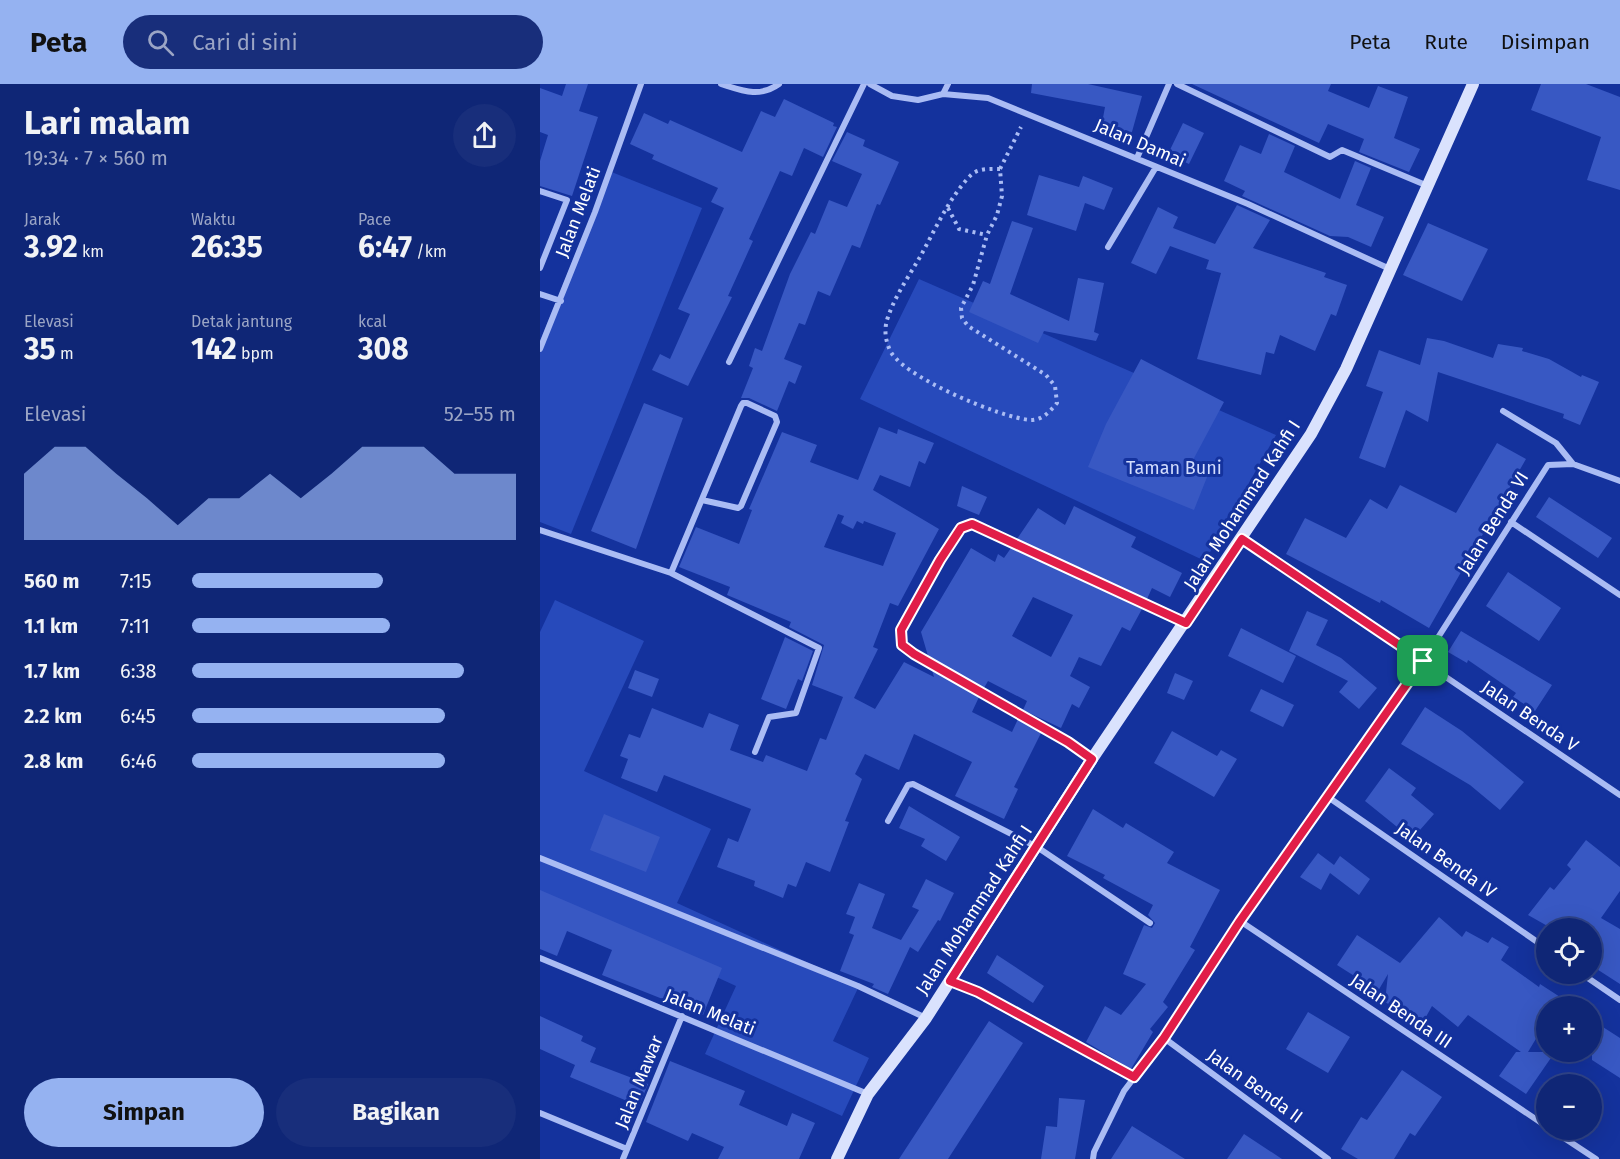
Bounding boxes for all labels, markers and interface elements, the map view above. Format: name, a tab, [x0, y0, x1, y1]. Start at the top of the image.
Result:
search box	[123, 15, 543, 69]
text: Peta	[30, 26, 87, 59]
icon: search	[144, 26, 177, 59]
text: Cari di sini	[192, 29, 298, 56]
text: Peta	[1349, 29, 1391, 55]
text: Rute	[1424, 29, 1468, 55]
text: Disimpan	[1501, 29, 1590, 55]
text: Lari malam	[24, 103, 190, 143]
button: share	[453, 104, 516, 167]
street label: Jalan Damai	[1091, 114, 1189, 172]
text: 19:34 · 7 × 560 m	[24, 146, 168, 170]
street label: Jalan Melati	[551, 163, 605, 261]
text: Jarak	[24, 210, 60, 229]
text: Waktu	[191, 210, 236, 229]
text: Pace	[358, 210, 391, 229]
text: 3.92	[24, 229, 78, 265]
text: 26:35	[191, 229, 263, 265]
text: 6:47	[358, 229, 412, 265]
text: km	[78, 242, 104, 261]
text: /km	[412, 242, 447, 261]
text: Elevasi	[24, 312, 74, 331]
text: Detak jantung	[191, 312, 292, 331]
text: kcal	[358, 312, 387, 331]
text: 35	[24, 331, 56, 367]
text: 142	[191, 331, 237, 367]
text: 308	[358, 331, 409, 367]
text: m	[56, 344, 74, 363]
text: bpm	[237, 344, 274, 363]
text: Elevasi	[24, 402, 86, 426]
text: 52–55 m	[444, 402, 516, 426]
street label: Jalan Mohammad Kahfi I	[1179, 416, 1305, 594]
park label: Taman Buni	[1126, 457, 1222, 479]
street label: Jalan Benda VI	[1453, 467, 1533, 579]
text: 560 m	[24, 569, 79, 593]
text: 7:15	[120, 569, 152, 593]
text: 1.1 km	[24, 614, 78, 638]
text: 7:11	[120, 614, 150, 638]
pin	[1397, 635, 1448, 686]
icon: arrive	[1406, 644, 1439, 677]
text: 1.7 km	[24, 659, 80, 683]
text: 6:38	[120, 659, 157, 683]
street label: Jalan Benda V	[1477, 676, 1583, 756]
text: 2.2 km	[24, 704, 82, 728]
text: 6:45	[120, 704, 156, 728]
text: 2.8 km	[24, 749, 83, 773]
text: 6:46	[120, 749, 157, 773]
street label: Jalan Benda IV	[1392, 817, 1500, 903]
street label: Jalan Mohammad Kahfi I	[911, 821, 1037, 999]
map controls	[1536, 918, 1602, 1140]
button: locate	[1536, 918, 1602, 984]
street label: Jalan Benda III	[1346, 969, 1456, 1053]
street label: Jalan Melati	[661, 984, 759, 1040]
button: +	[1536, 996, 1602, 1062]
street label: Jalan Mawar	[610, 1032, 668, 1132]
street label: Jalan Benda II	[1203, 1044, 1307, 1128]
button: −	[1536, 1074, 1602, 1140]
button: Simpan	[24, 1078, 264, 1147]
button: Bagikan	[276, 1078, 516, 1147]

